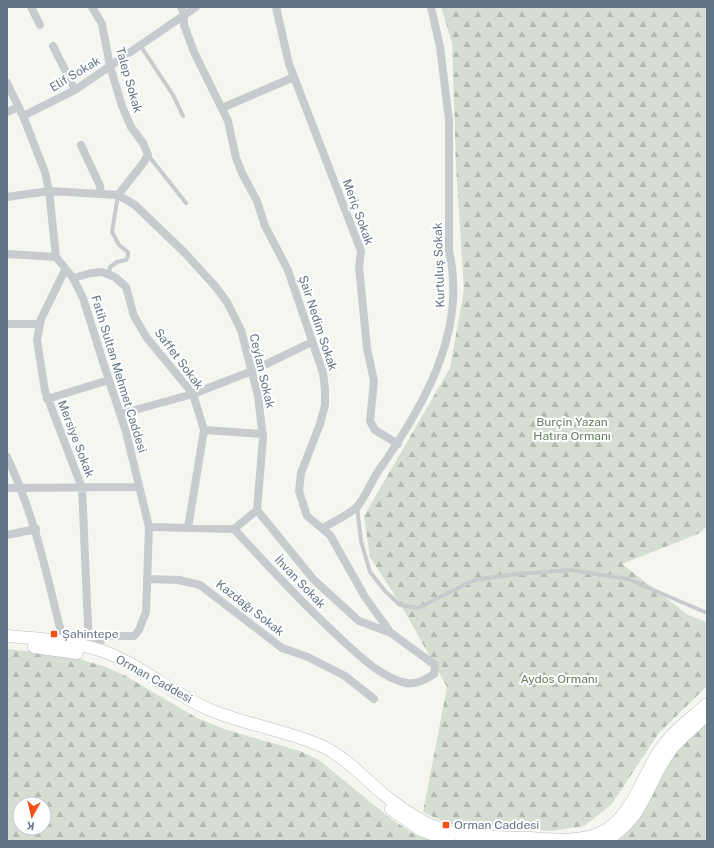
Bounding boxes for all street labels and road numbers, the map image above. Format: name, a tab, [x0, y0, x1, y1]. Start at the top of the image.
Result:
street label: Talep Sokak	[113, 45, 145, 115]
street label: Elif Sokak	[47, 53, 103, 94]
street label: Meriç Sokak	[340, 177, 376, 247]
street label: Kurtuluş Sokak	[431, 222, 447, 308]
street label: Şair Nedim Sokak	[296, 274, 340, 373]
street label: Fatih Sultan Mehmet Caddesi	[88, 294, 150, 454]
street label: Saffet Sokak	[152, 326, 207, 392]
street label: Ceylan Sokak	[247, 332, 277, 410]
street label: Mersiye Sokak	[55, 398, 97, 480]
street label: İhvan Sokak	[272, 553, 329, 611]
street label: Kazdağı Sokak	[213, 577, 287, 639]
street label: Orman Caddesi	[113, 652, 195, 706]

